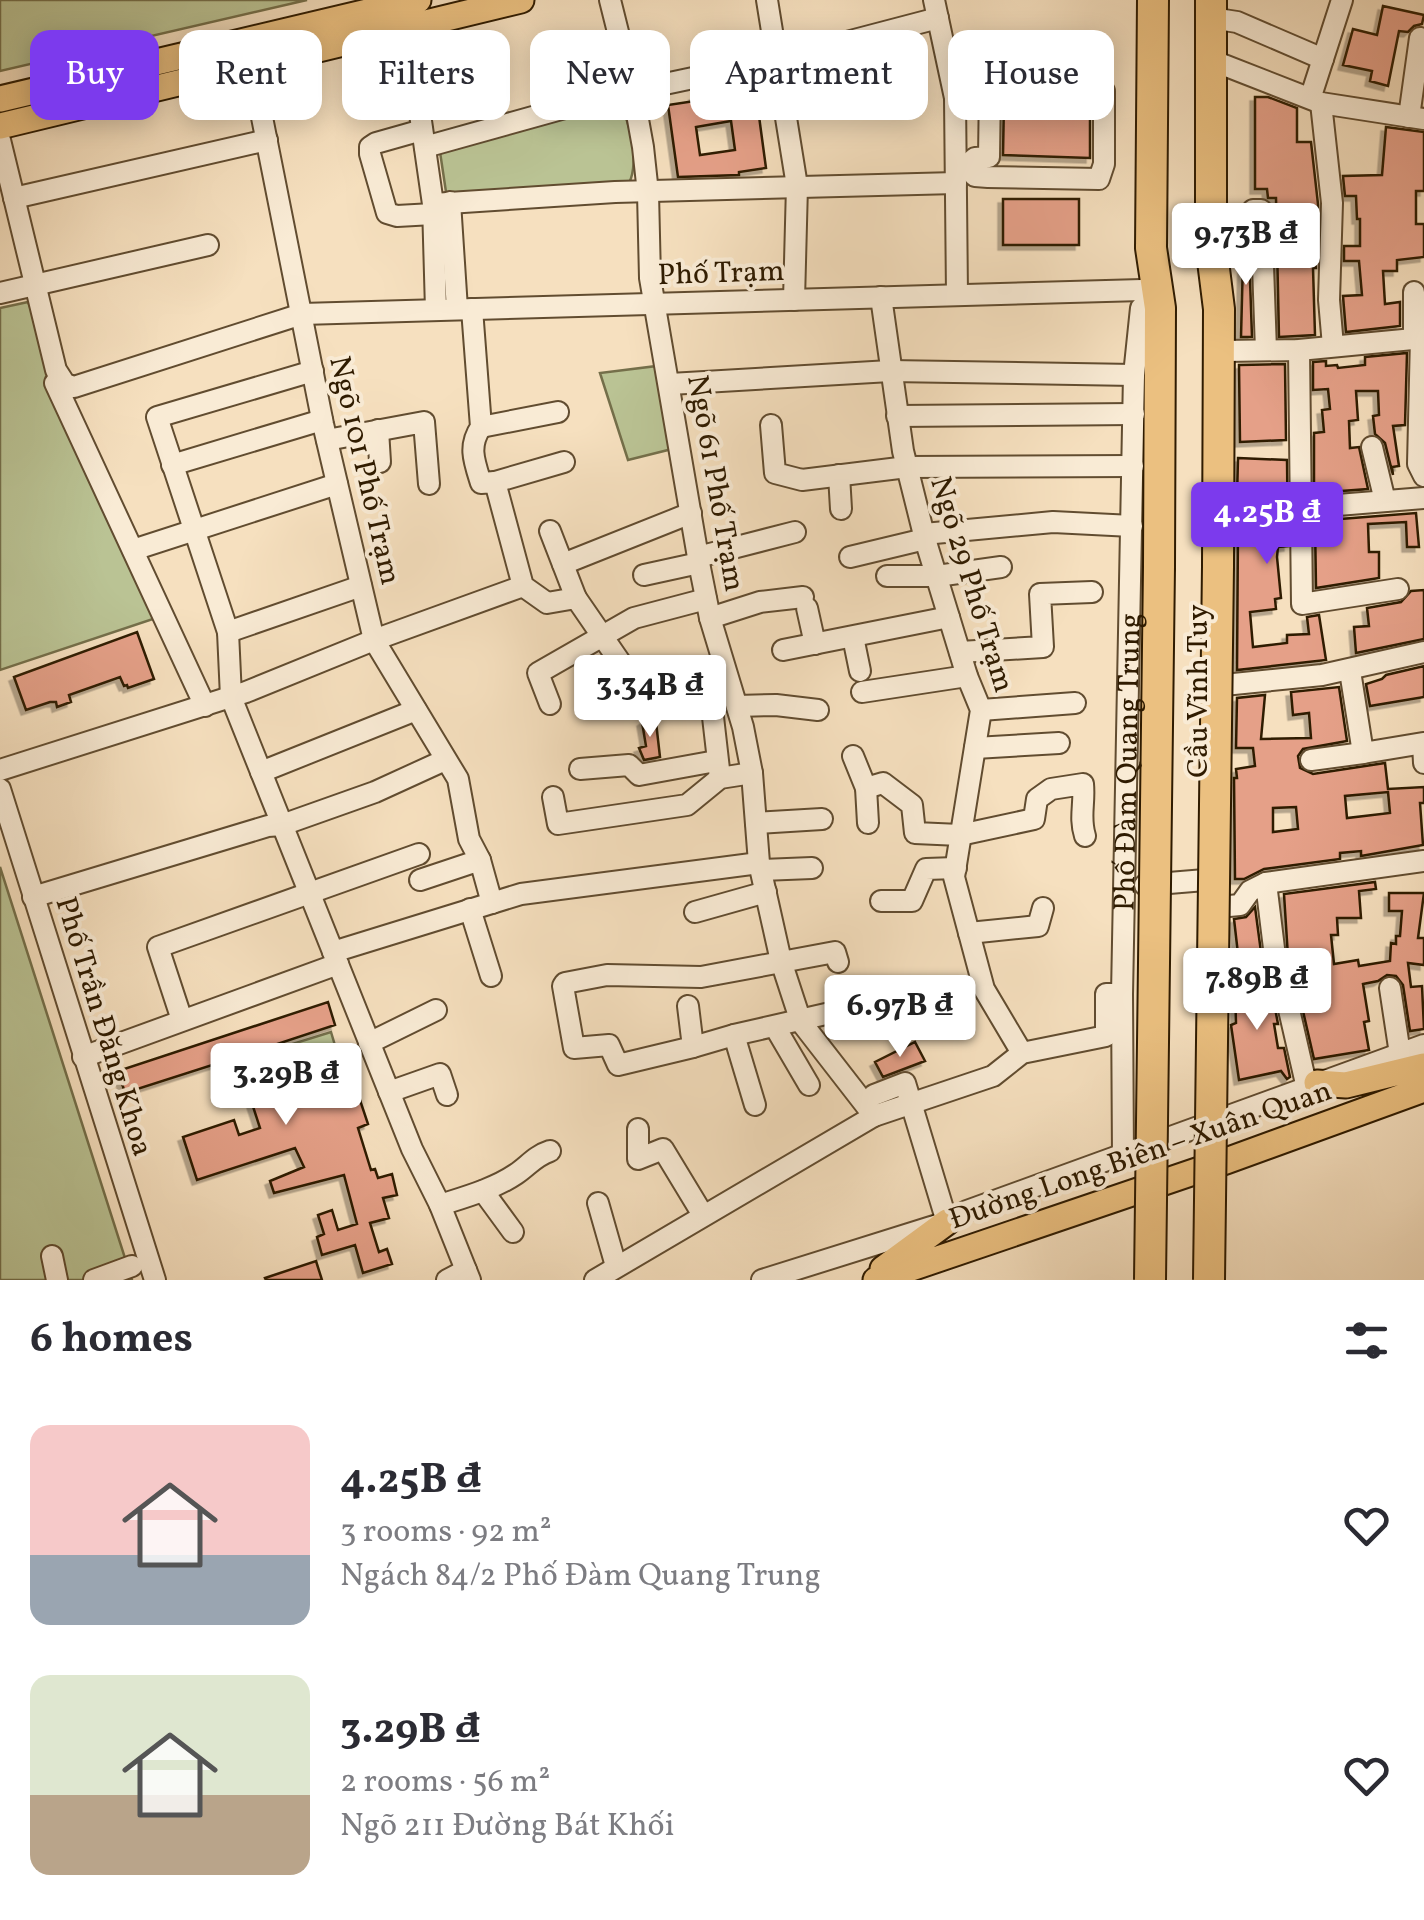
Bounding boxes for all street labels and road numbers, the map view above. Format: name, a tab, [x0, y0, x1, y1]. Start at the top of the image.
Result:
street label: Phố Trạm	[657, 251, 785, 297]
street label: Ngõ 101 Phố Trạm	[317, 352, 411, 589]
street label: Ngõ 61 Phố Trạm	[675, 372, 755, 595]
street label: Ngõ 29 Phố Trạm	[918, 471, 1024, 698]
street label: Cầu Vĩnh Tuy	[1178, 604, 1220, 778]
street label: Phố Đàm Quang Trung	[1105, 613, 1152, 911]
street label: Phố Trần Đăng Khoa	[44, 892, 163, 1162]
street label: Đường Long Biên – Xuân Quan	[944, 1071, 1338, 1241]

